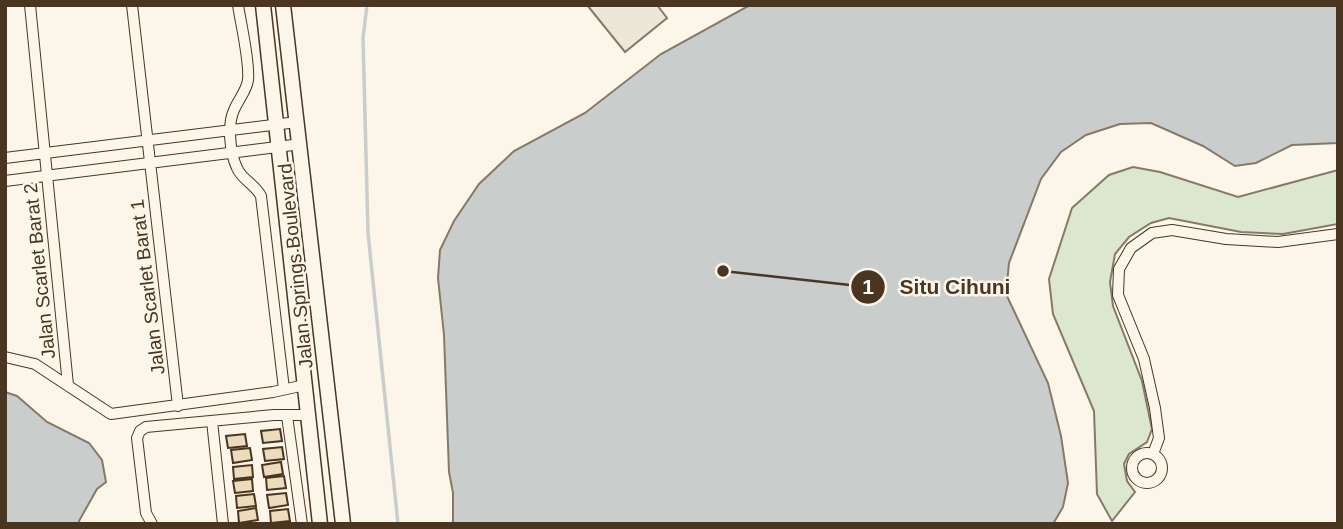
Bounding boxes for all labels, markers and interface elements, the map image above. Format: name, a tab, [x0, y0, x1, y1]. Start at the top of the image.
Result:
street label: Jalan Springs Boulevard	[274, 162, 317, 369]
street label: Jalan Scarlet Barat 2	[20, 182, 59, 360]
street label: Jalan Scarlet Barat 1	[126, 198, 169, 376]
callout: Situ Cihuni	[851, 266, 1024, 308]
text: 1	[862, 275, 874, 298]
text: Situ Cihuni	[900, 275, 1010, 298]

